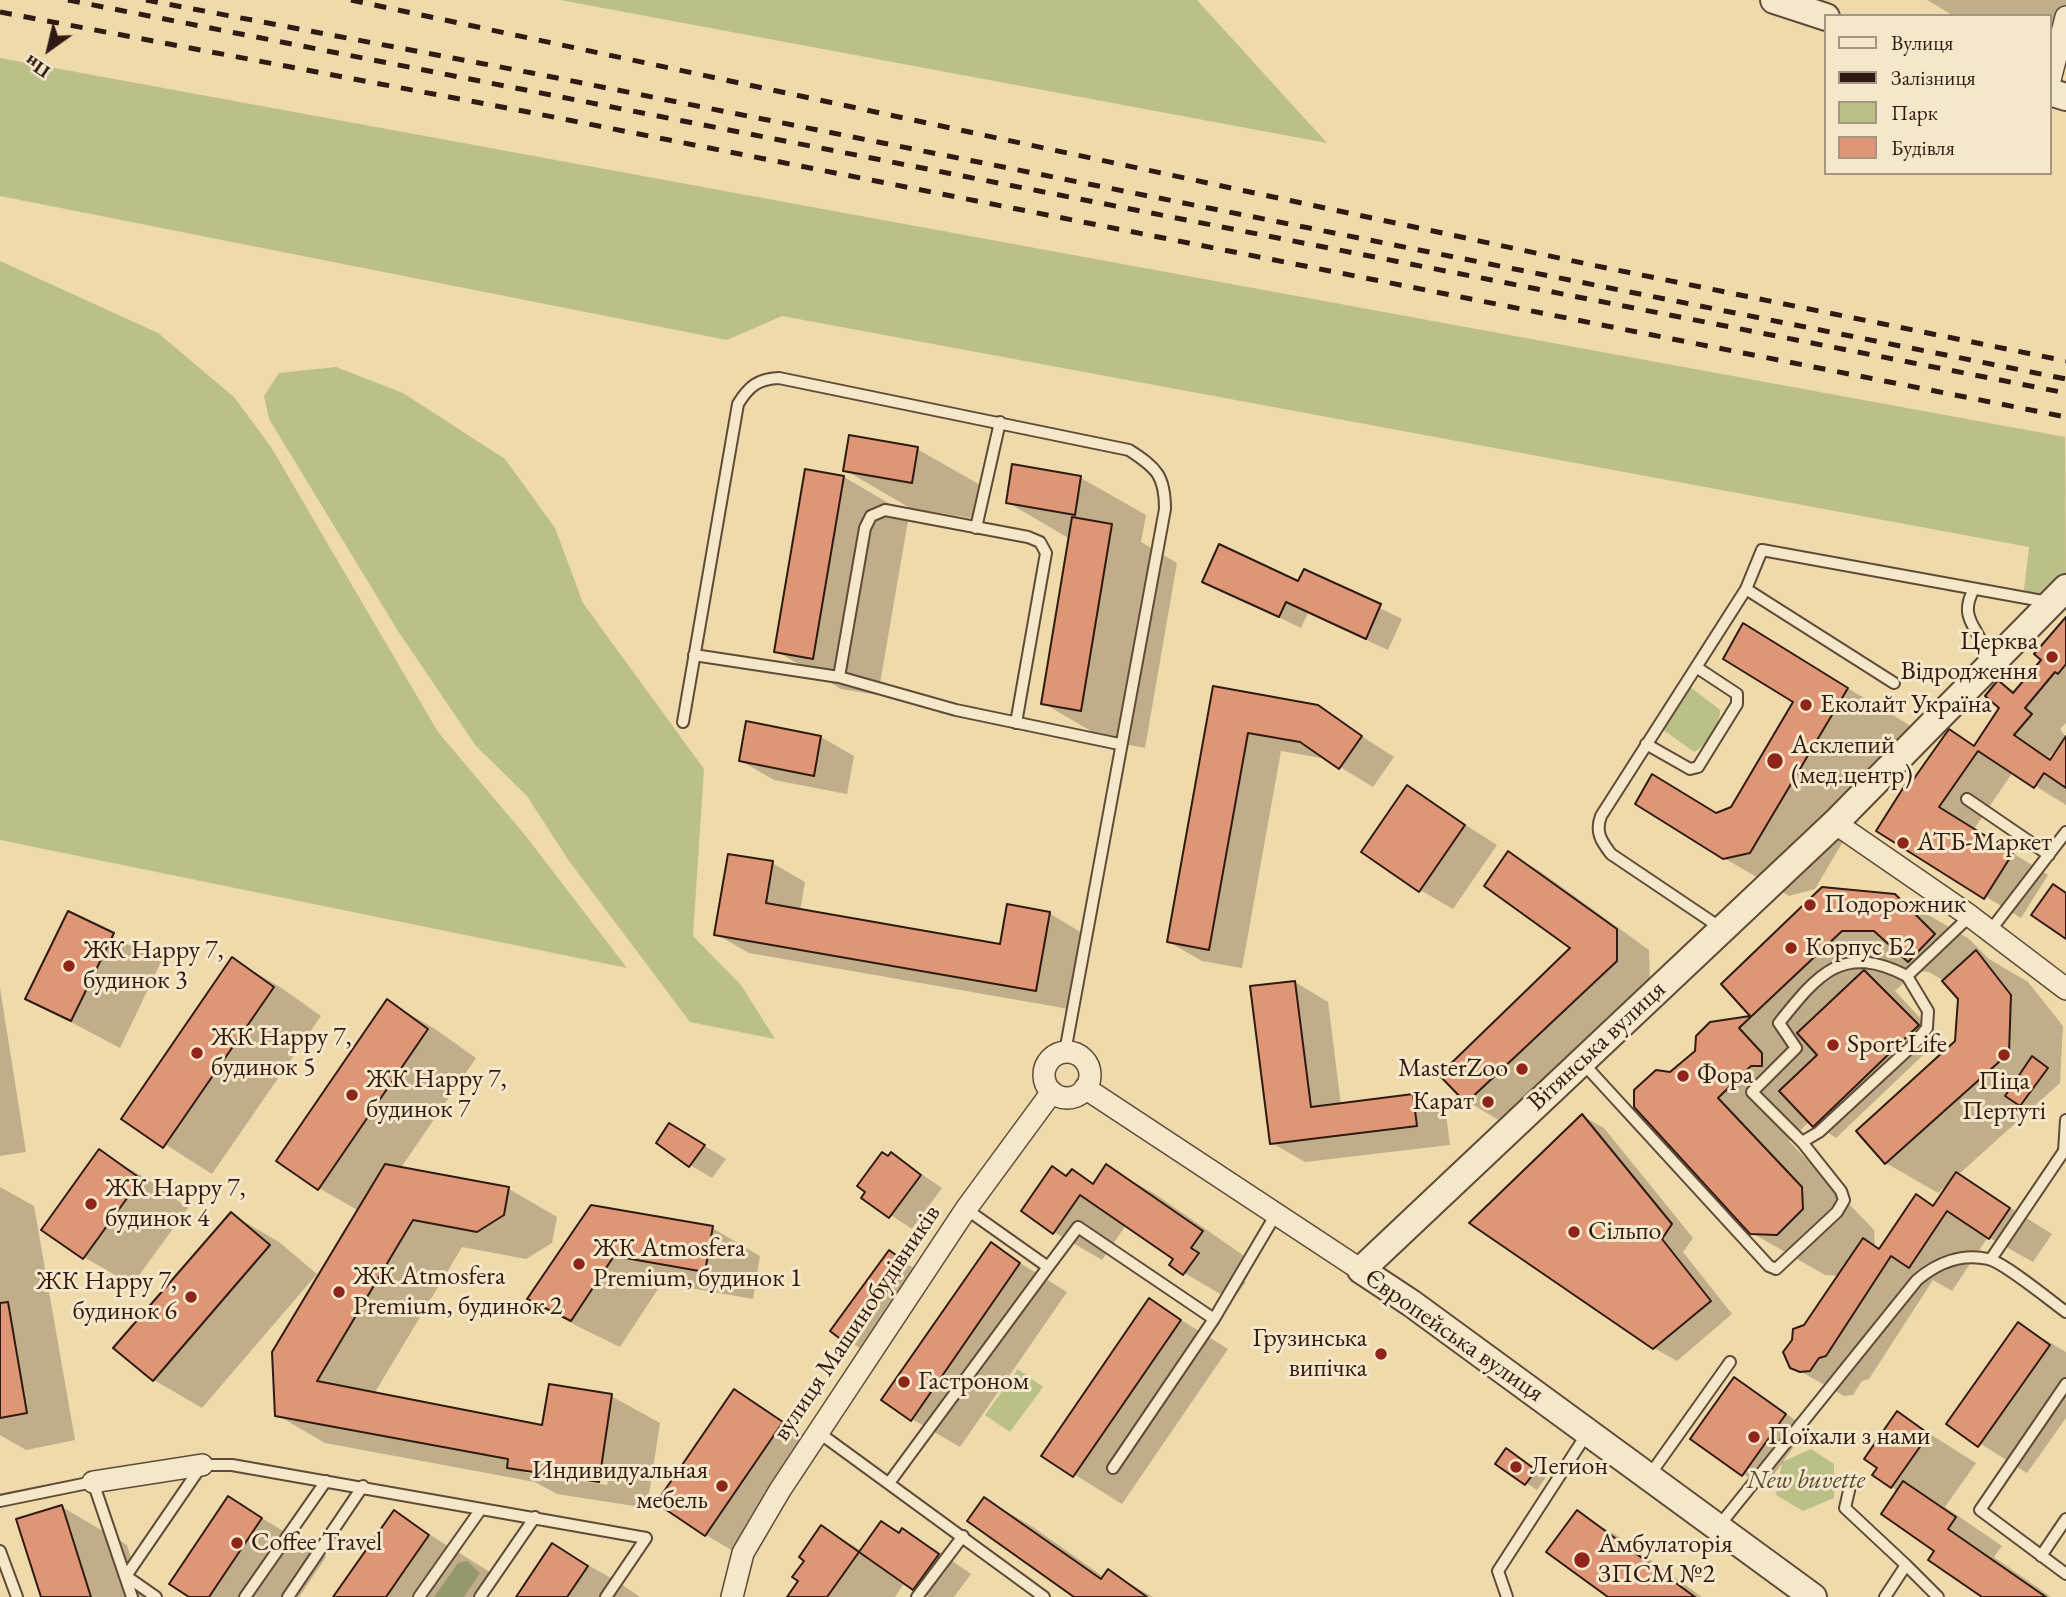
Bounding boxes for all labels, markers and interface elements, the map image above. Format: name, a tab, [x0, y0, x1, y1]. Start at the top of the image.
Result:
north arrow	[14, 14, 84, 84]
legend	[1825, 14, 2052, 175]
text: Вулиця	[1891, 29, 1953, 56]
text: Пн	[19, 49, 55, 84]
text: Залізниця	[1891, 64, 1976, 91]
text: Парк	[1891, 99, 1938, 126]
text: Будівля	[1891, 134, 1955, 161]
place label: Церква Відродження	[1900, 626, 2038, 688]
marker: Церква Відродження	[2044, 649, 2060, 665]
place label: Еколайт Україна	[1820, 689, 1992, 721]
marker: Еколайт Україна	[1798, 697, 1814, 713]
place label: Асклепий (мед.центр)	[1791, 730, 1913, 792]
marker: Асклепий (мед.центр)	[1765, 751, 1785, 771]
place label: АТБ-Маркет	[1917, 827, 2052, 859]
marker: АТБ-Маркет	[1895, 835, 1911, 851]
place label: Подорожник	[1824, 889, 1966, 921]
marker: Подорожник	[1802, 897, 1818, 913]
place label: Корпус Б2	[1805, 932, 1915, 964]
place label: ЖК Happy 7, будинок 3	[83, 935, 224, 996]
marker: Корпус Б2	[1783, 940, 1799, 956]
marker: ЖК Happy 7, будинок 3	[61, 958, 77, 974]
street label: Вітянська вулиця	[1522, 974, 1672, 1118]
place label: ЖК Happy 7, будинок 5	[211, 1022, 352, 1084]
place label: Sport Life	[1847, 1029, 1947, 1061]
marker: Sport Life	[1825, 1037, 1841, 1053]
marker: ЖК Happy 7, будинок 5	[189, 1045, 205, 1061]
marker: Піца Пертуті	[1996, 1047, 2012, 1063]
place label: MasterZoo	[1398, 1053, 1508, 1085]
place label: Фора	[1697, 1060, 1753, 1092]
marker: MasterZoo	[1514, 1061, 1530, 1077]
place label: ЖК Happy 7, будинок 7	[366, 1064, 507, 1126]
place label: Піца Пертуті	[1962, 1066, 2046, 1128]
marker: Фора	[1675, 1068, 1691, 1084]
place label: Карат	[1412, 1086, 1474, 1118]
marker: ЖК Happy 7, будинок 7	[344, 1087, 360, 1103]
marker: Карат	[1480, 1094, 1496, 1110]
place label: ЖК Happy 7, будинок 4	[105, 1173, 246, 1234]
marker: ЖК Happy 7, будинок 4	[83, 1196, 99, 1212]
street label: вулиця Машинобудівників	[766, 1199, 948, 1447]
place label: Сільпо	[1588, 1216, 1661, 1248]
marker: Сільпо	[1566, 1224, 1582, 1240]
place label: ЖК Atmosfera Premium, будинок 1	[593, 1233, 802, 1294]
marker: ЖК Atmosfera Premium, будинок 1	[571, 1256, 587, 1272]
place label: ЖК Atmosfera Premium, будинок 2	[353, 1261, 562, 1322]
street label: Європейська вулиця	[1358, 1262, 1550, 1410]
place label: ЖК Happy 7, будинок 6	[36, 1266, 177, 1328]
marker: ЖК Atmosfera Premium, будинок 2	[331, 1284, 347, 1300]
marker: ЖК Happy 7, будинок 6	[183, 1289, 199, 1305]
place label: Грузинська випічка	[1252, 1323, 1367, 1384]
marker: Грузинська випічка	[1373, 1346, 1389, 1362]
place label: Гастроном	[918, 1366, 1029, 1398]
marker: Гастроном	[896, 1374, 912, 1390]
place label: Поїхали з нами	[1768, 1421, 1930, 1453]
marker: Поїхали з нами	[1746, 1429, 1762, 1445]
place label: Легион	[1530, 1451, 1608, 1483]
place label: Индивидуальная мебель	[532, 1455, 708, 1516]
marker: Легион	[1508, 1459, 1524, 1475]
park label: New buvette	[1747, 1465, 1865, 1497]
marker: Индивидуальная мебель	[714, 1478, 730, 1494]
place label: Coffee Travel	[251, 1527, 382, 1559]
place label: Амбулаторія ЗПСМ №2	[1598, 1529, 1733, 1590]
marker: Coffee Travel	[229, 1535, 245, 1551]
marker: Амбулаторія ЗПСМ №2	[1572, 1550, 1592, 1570]

